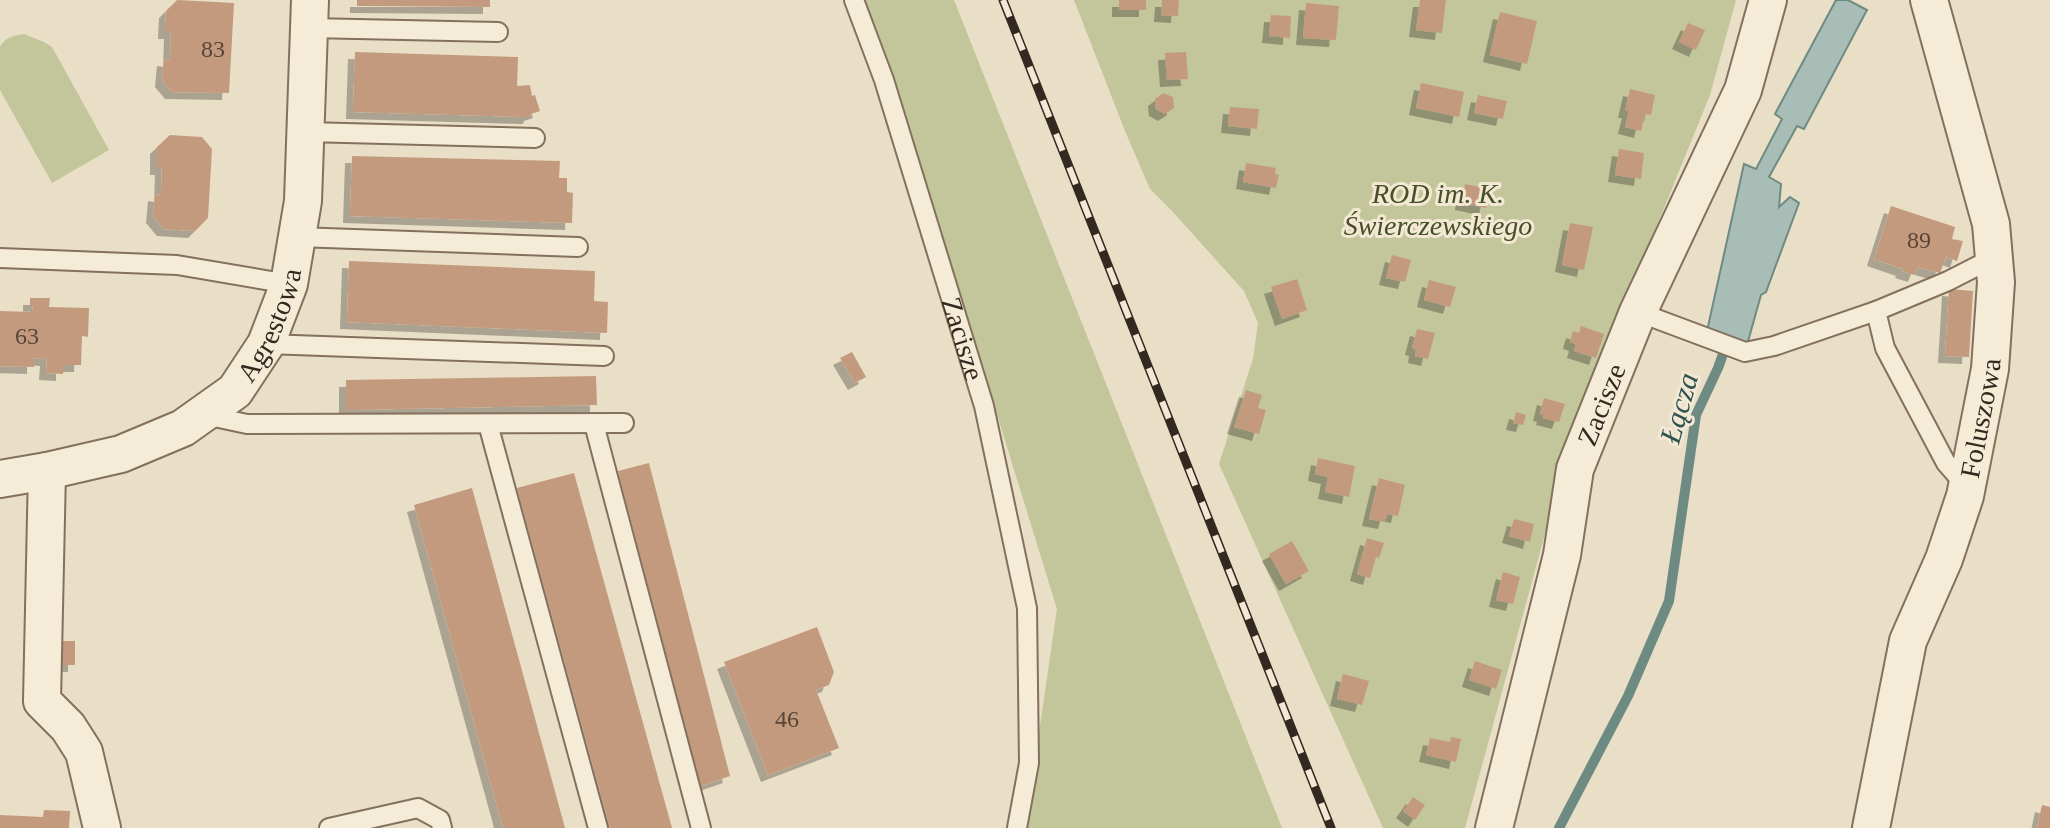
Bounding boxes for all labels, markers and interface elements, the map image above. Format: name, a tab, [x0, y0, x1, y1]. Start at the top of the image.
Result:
house number: 83	[201, 36, 225, 62]
park label: ROD im. K. Świerczewskiego	[1344, 178, 1532, 241]
house number: 89	[1907, 227, 1931, 253]
street label: Agrestowa	[231, 266, 307, 388]
street label: Zacisze	[936, 293, 990, 384]
house number: 63	[15, 323, 39, 349]
street label: Foluszowa	[1954, 357, 2007, 481]
street label: Zacisze	[1571, 359, 1632, 450]
water label: Łącza	[1653, 369, 1704, 448]
house number: 46	[775, 706, 799, 732]

